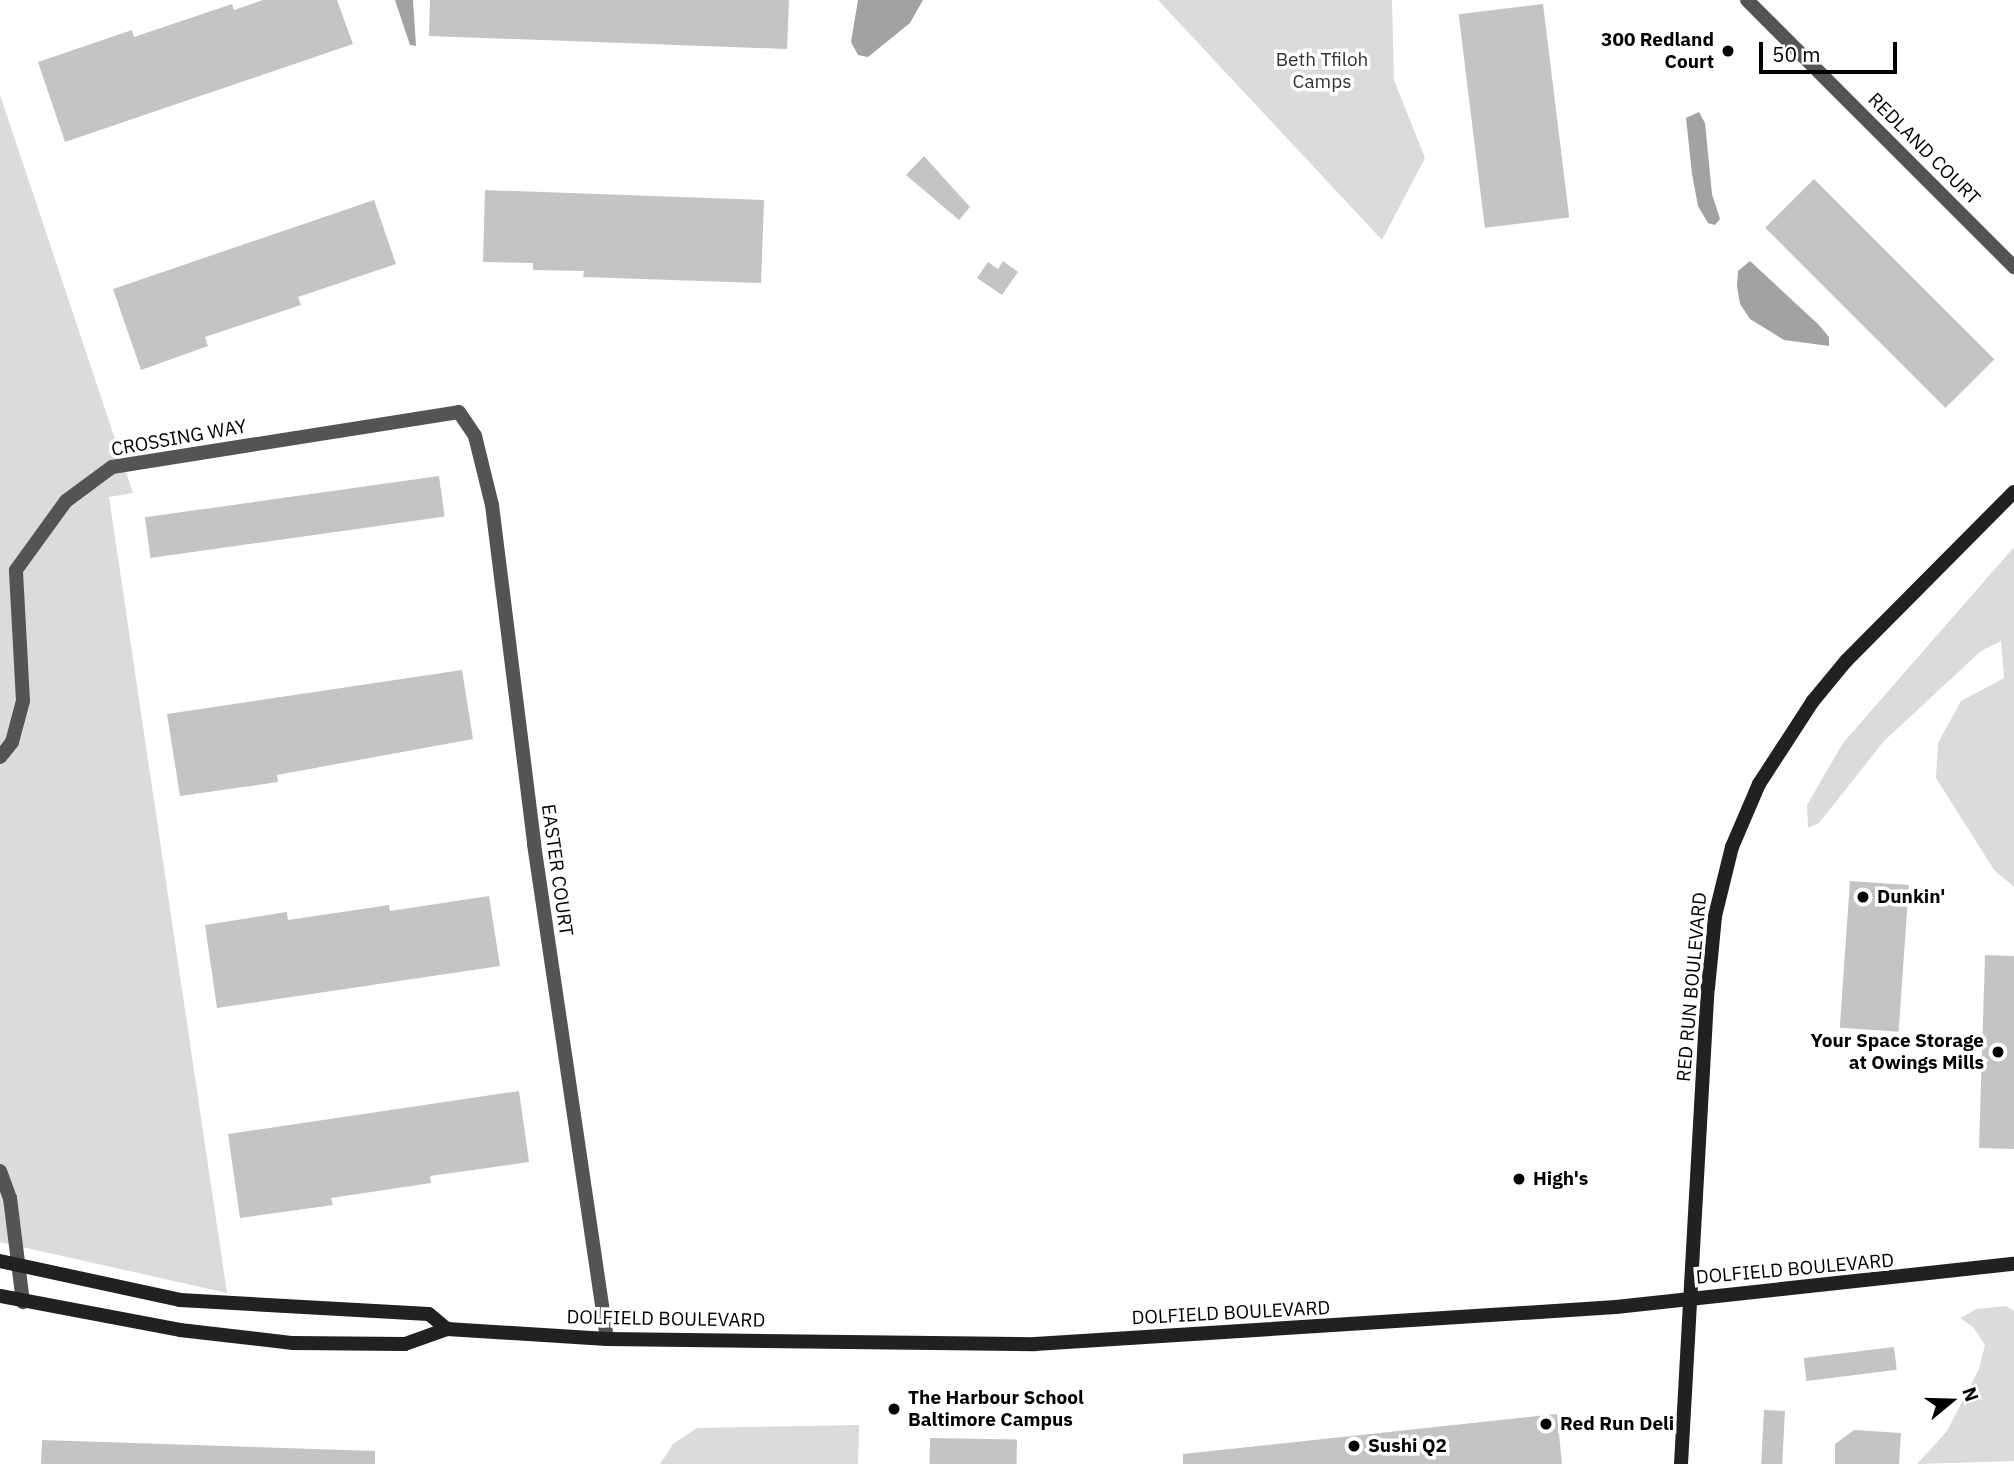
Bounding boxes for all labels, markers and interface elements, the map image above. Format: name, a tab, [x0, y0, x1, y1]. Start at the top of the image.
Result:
scale bar	[1762, 28, 1900, 72]
place label: 300 Redland Court	[1601, 29, 1714, 73]
text: 50 m	[1772, 40, 1821, 68]
marker: 300 Redland Court	[1720, 43, 1736, 59]
park label: Beth Tfiloh Camps	[1276, 49, 1368, 93]
street label: REDLAND COURT	[1863, 88, 1985, 210]
street label: CROSSING WAY	[110, 415, 248, 461]
street label: EASTER COURT	[536, 803, 578, 937]
place label: Dunkin'	[1877, 886, 1945, 908]
marker: Dunkin'	[1855, 889, 1871, 905]
street label: RED RUN BOULEVARD	[1672, 891, 1712, 1083]
place label: Your Space Storage at Owings Mills	[1811, 1030, 1984, 1074]
marker: Your Space Storage at Owings Mills	[1990, 1044, 2006, 1060]
place label: High's	[1533, 1168, 1588, 1190]
marker: High's	[1511, 1171, 1527, 1187]
street label: DOLFIELD BOULEVARD	[1695, 1249, 1895, 1289]
street label: DOLFIELD BOULEVARD	[1131, 1296, 1331, 1330]
street label: DOLFIELD BOULEVARD	[566, 1306, 766, 1332]
north arrow	[1916, 1366, 1986, 1436]
text: N	[1957, 1384, 1984, 1405]
place label: The Harbour School Baltimore Campus	[908, 1387, 1084, 1431]
marker: The Harbour School Baltimore Campus	[886, 1401, 902, 1417]
place label: Red Run Deli	[1560, 1413, 1674, 1435]
marker: Red Run Deli	[1538, 1416, 1554, 1432]
place label: Sushi Q2	[1368, 1435, 1447, 1457]
marker: Sushi Q2	[1346, 1438, 1362, 1454]

